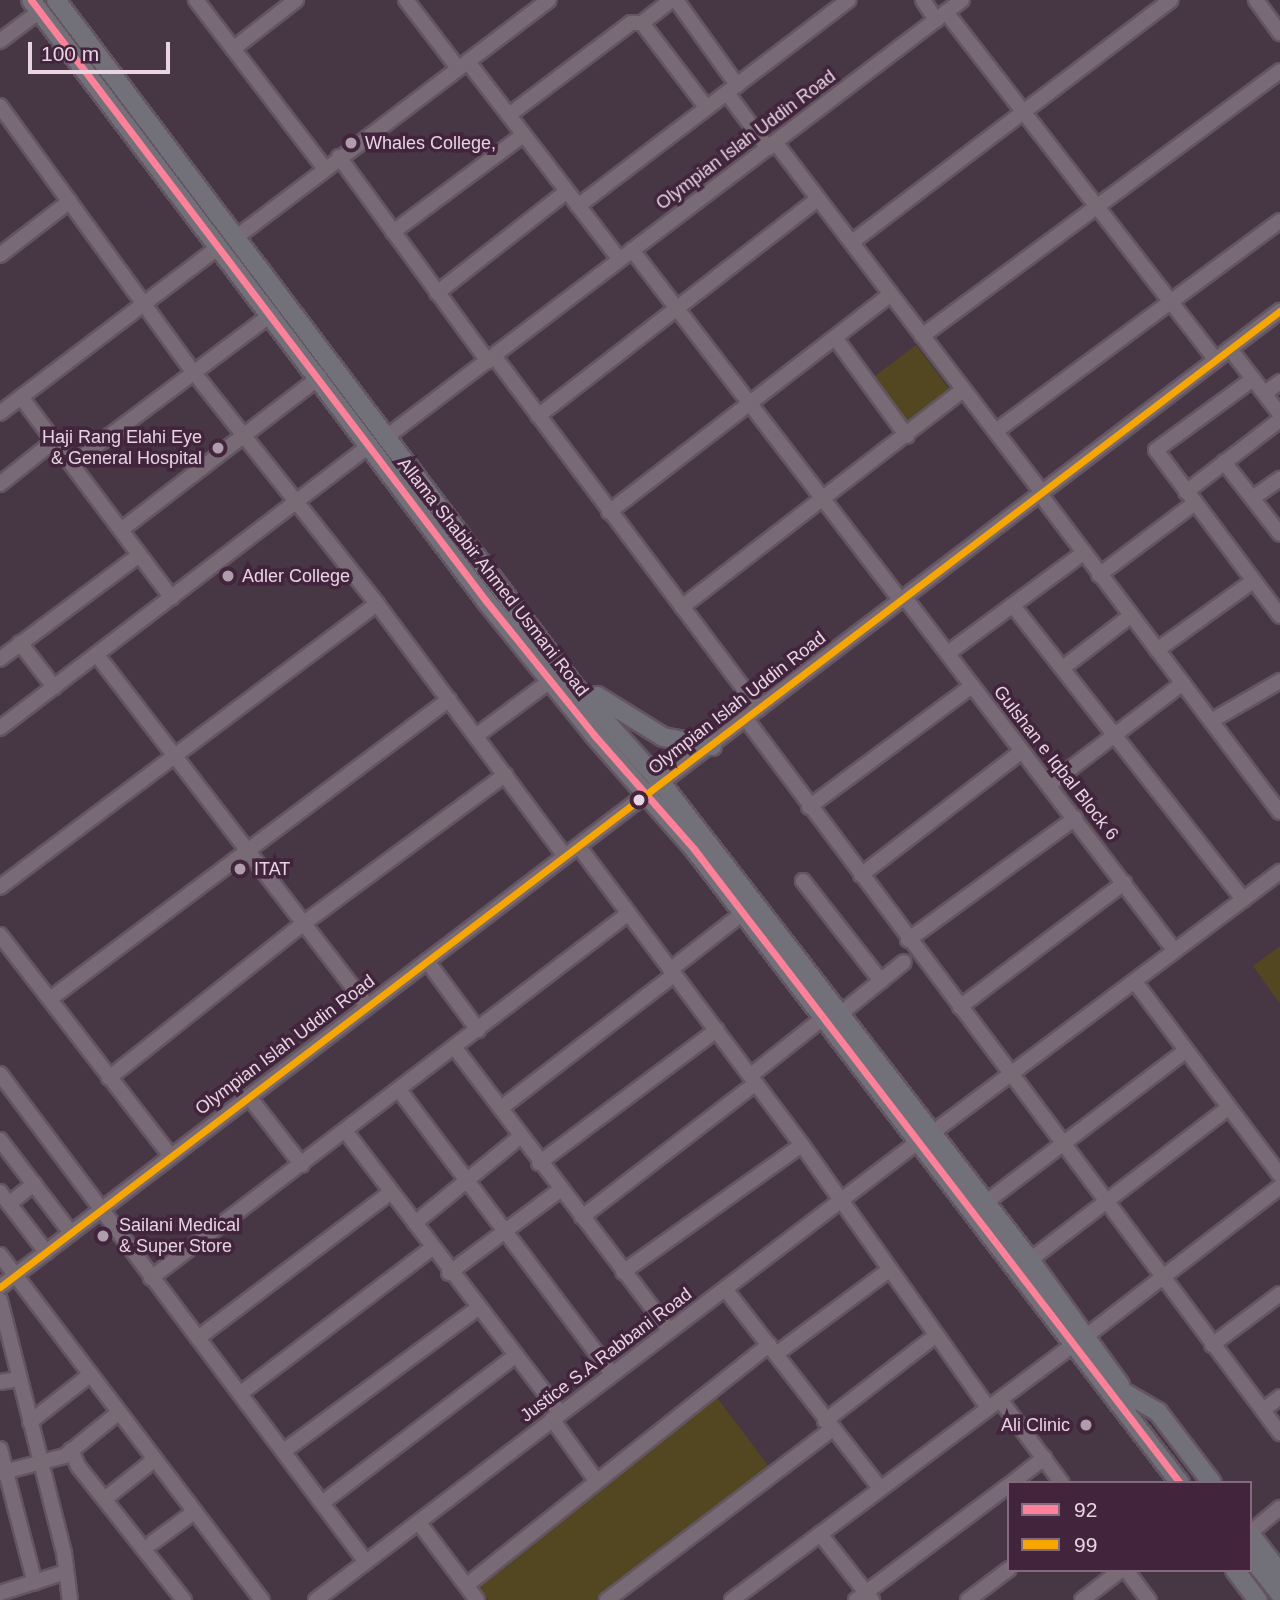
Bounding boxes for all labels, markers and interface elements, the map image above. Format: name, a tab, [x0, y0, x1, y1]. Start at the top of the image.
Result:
scale bar	[32, 28, 173, 72]
text: 100 m	[41, 42, 99, 65]
street label: Olympian Islah Uddin Road	[652, 65, 840, 215]
place label: Whales College,	[365, 132, 496, 154]
marker: Whales College,	[343, 135, 359, 151]
place label: Haji Rang Elahi Eye & General Hospital	[42, 427, 202, 470]
marker: Haji Rang Elahi Eye & General Hospital	[208, 438, 228, 458]
street label: Allama Shabbir Ahmed Usmani Road	[393, 453, 593, 701]
place label: Adler College	[242, 565, 350, 587]
marker: Adler College	[220, 568, 236, 584]
street label: Olympian Islah Uddin Road	[644, 627, 830, 779]
street label: Gulshan e Iqbal Block 6	[989, 681, 1123, 845]
unlabelled marker	[632, 793, 646, 807]
place label: ITAT	[254, 858, 290, 880]
marker: ITAT	[232, 861, 248, 877]
street label: Olympian Islah Uddin Road	[191, 970, 379, 1120]
place label: Sailani Medical & Super Store	[119, 1215, 240, 1258]
marker: Sailani Medical & Super Store	[93, 1226, 113, 1246]
street label: Justice S.A Rabbani Road	[516, 1283, 696, 1427]
place label: Ali Clinic	[1001, 1414, 1070, 1436]
marker: Ali Clinic	[1076, 1415, 1096, 1435]
legend	[1007, 1481, 1252, 1572]
text: 92	[1074, 1498, 1097, 1521]
text: 99	[1074, 1533, 1097, 1556]

